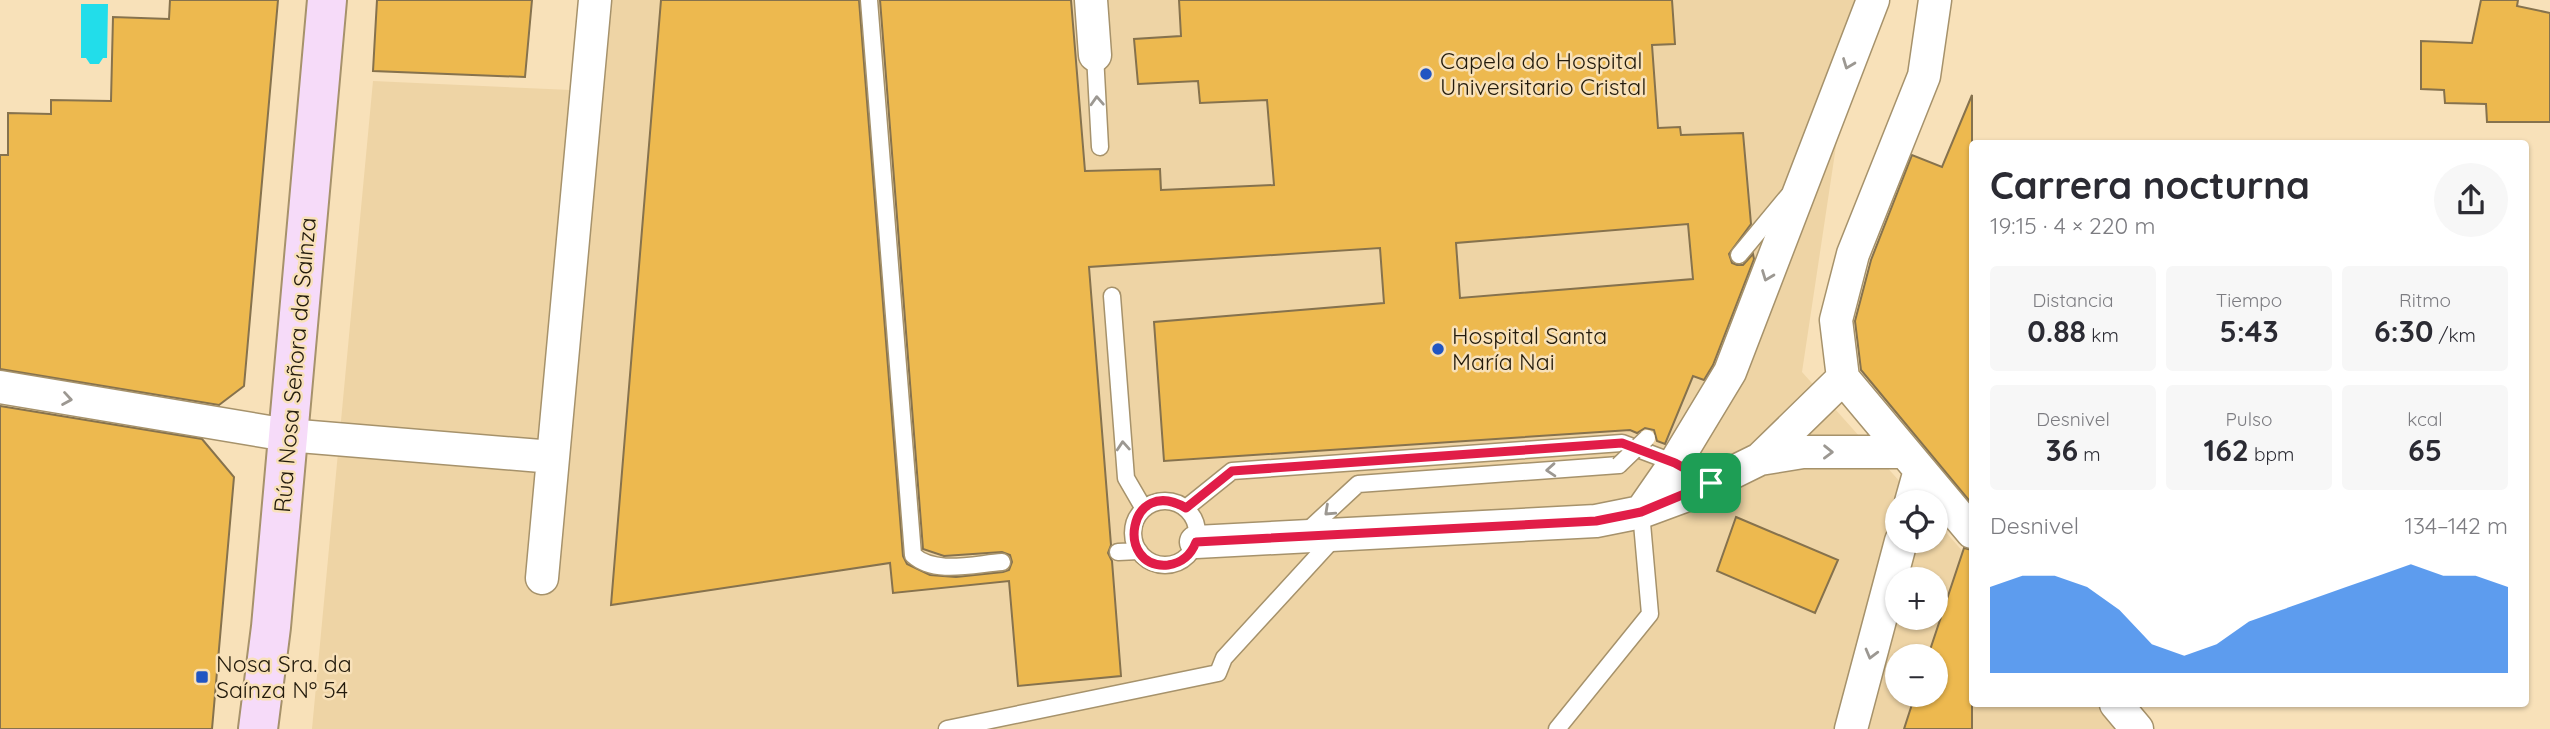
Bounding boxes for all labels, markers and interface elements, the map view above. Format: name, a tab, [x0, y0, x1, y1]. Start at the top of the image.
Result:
place label: Capela do Hospital Universitario Cristal	[1440, 46, 1647, 101]
one-way arrow	[1843, 57, 1857, 69]
marker: Capela do Hospital Universitario Cristal	[1418, 66, 1434, 82]
one-way arrow	[1090, 95, 1105, 106]
text: Carrera nocturna	[1990, 161, 2310, 209]
button: share	[2434, 163, 2508, 237]
text: 19:15 · 4 × 220 m	[1990, 211, 2156, 240]
street label: Rúa Nosa Señora da Saínza	[267, 216, 322, 514]
one-way arrow	[1761, 270, 1775, 282]
text: Distancia	[2033, 288, 2114, 312]
text: Tiempo	[2216, 288, 2282, 312]
text: Ritmo	[2399, 288, 2451, 312]
text: 0.88	[2027, 312, 2086, 350]
text: 5:43	[2219, 312, 2279, 350]
text: 6:30	[2374, 312, 2433, 350]
place label: Hospital Santa María Nai	[1452, 321, 1607, 376]
text: km	[2086, 323, 2119, 347]
text: /km	[2433, 323, 2476, 347]
marker: Hospital Santa María Nai	[1430, 341, 1446, 357]
one-way arrow	[61, 391, 73, 406]
text: Desnivel	[2036, 407, 2110, 431]
text: Pulso	[2226, 407, 2272, 431]
text: kcal	[2407, 407, 2443, 431]
text: 36	[2045, 431, 2078, 469]
text: 162	[2204, 431, 2249, 469]
text: 65	[2408, 431, 2442, 469]
one-way arrow	[1116, 440, 1131, 451]
text: m	[2078, 442, 2101, 466]
text: bpm	[2249, 442, 2294, 466]
one-way arrow	[1823, 445, 1834, 460]
pin	[1681, 453, 1741, 513]
one-way arrow	[1545, 462, 1556, 477]
icon: arrive	[1692, 464, 1730, 502]
map controls	[1885, 490, 1948, 707]
button: locate	[1885, 490, 1948, 553]
one-way arrow	[1324, 503, 1337, 515]
text: Desnivel	[1990, 511, 2079, 540]
text: 134–142 m	[2404, 511, 2508, 540]
button: +	[1885, 567, 1948, 630]
button: −	[1885, 644, 1948, 707]
one-way arrow	[1865, 648, 1879, 660]
place label: Nosa Sra. da Saínza Nº 54	[216, 649, 352, 704]
marker: Nosa Sra. da Saínza Nº 54	[194, 669, 210, 685]

